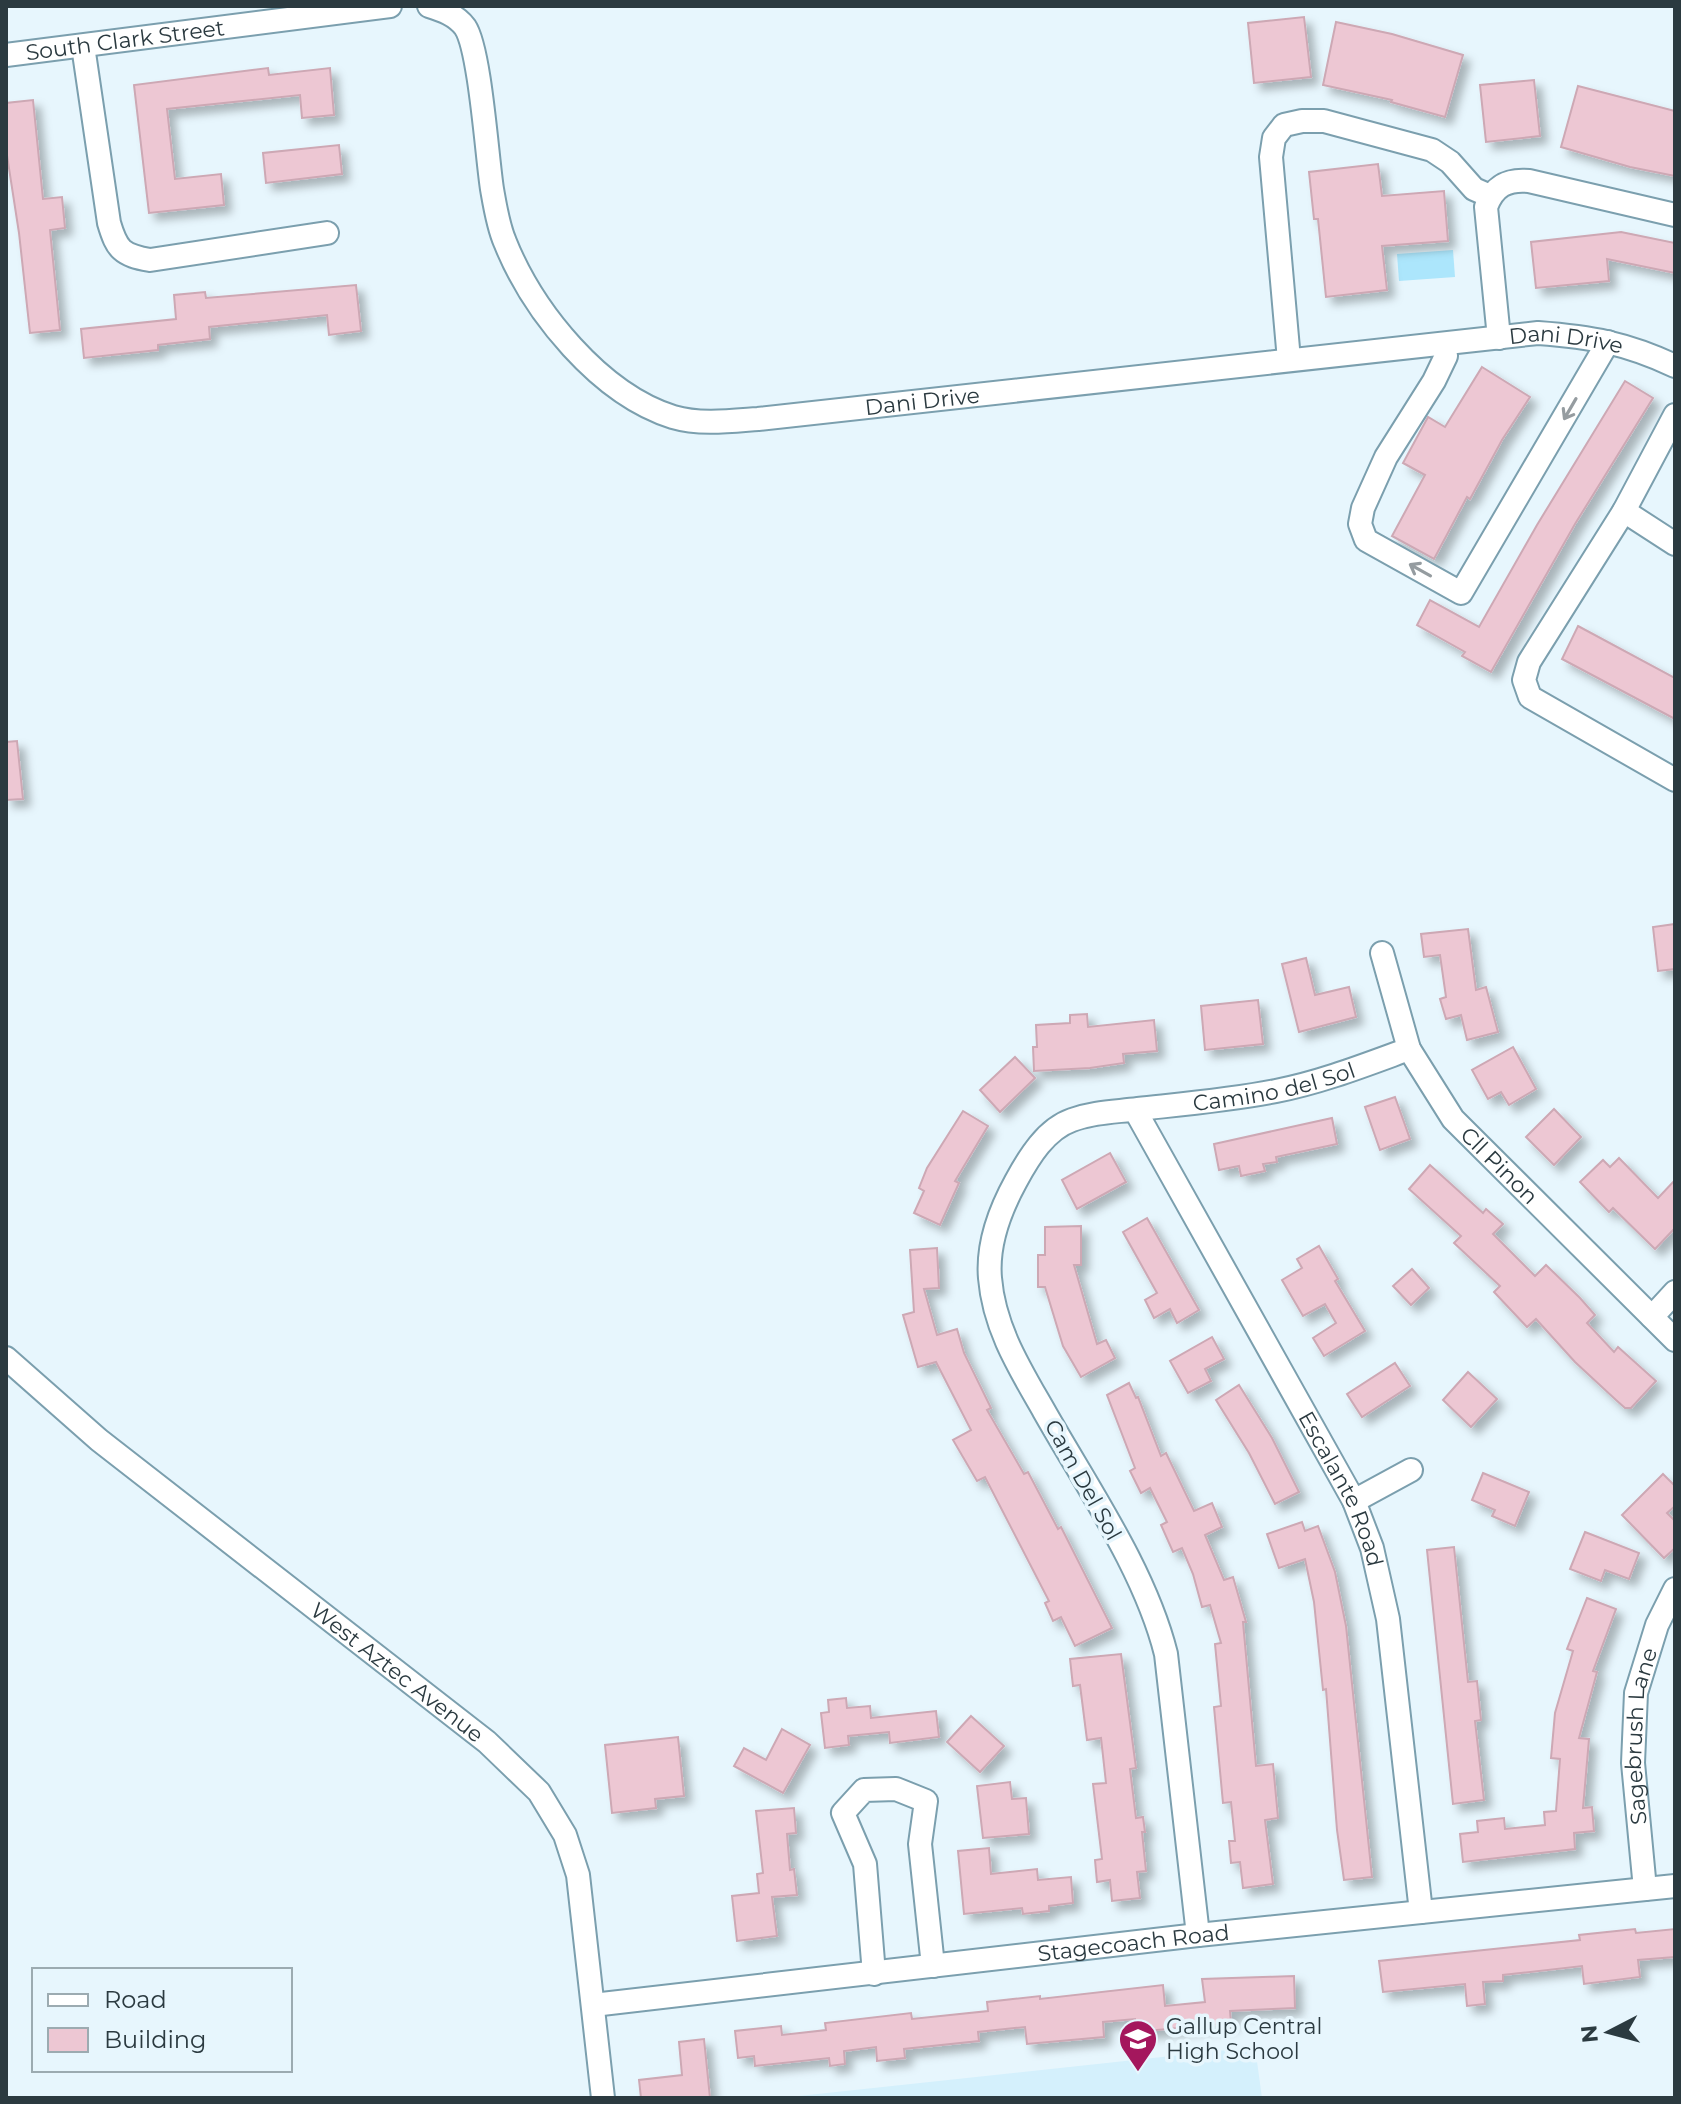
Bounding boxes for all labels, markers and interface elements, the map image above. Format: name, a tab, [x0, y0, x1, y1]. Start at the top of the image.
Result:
street label: South Clark Street	[24, 14, 226, 66]
street label: Dani Drive	[1507, 319, 1626, 359]
street label: Dani Drive	[863, 381, 981, 421]
one-way arrow	[1561, 397, 1577, 421]
one-way arrow	[1409, 562, 1432, 578]
street label: Camino del Sol	[1191, 1056, 1359, 1117]
street label: Cll Pinon	[1455, 1121, 1544, 1210]
street label: Escalante Road	[1293, 1406, 1389, 1569]
street label: Cam Del Sol	[1039, 1415, 1127, 1545]
street label: West Aztec Avenue	[305, 1596, 489, 1748]
street label: Sagebrush Lane	[1619, 1644, 1663, 1826]
street label: Stagecoach Road	[1036, 1918, 1231, 1967]
legend	[32, 1968, 292, 2072]
text: Road	[104, 1985, 167, 2014]
north arrow	[1569, 1992, 1649, 2072]
place label: Gallup Central High School	[1166, 2013, 1322, 2065]
school or university icon: Gallup Central High School	[1117, 2018, 1159, 2073]
text: N	[1575, 2024, 1604, 2044]
text: Building	[104, 2025, 207, 2054]

